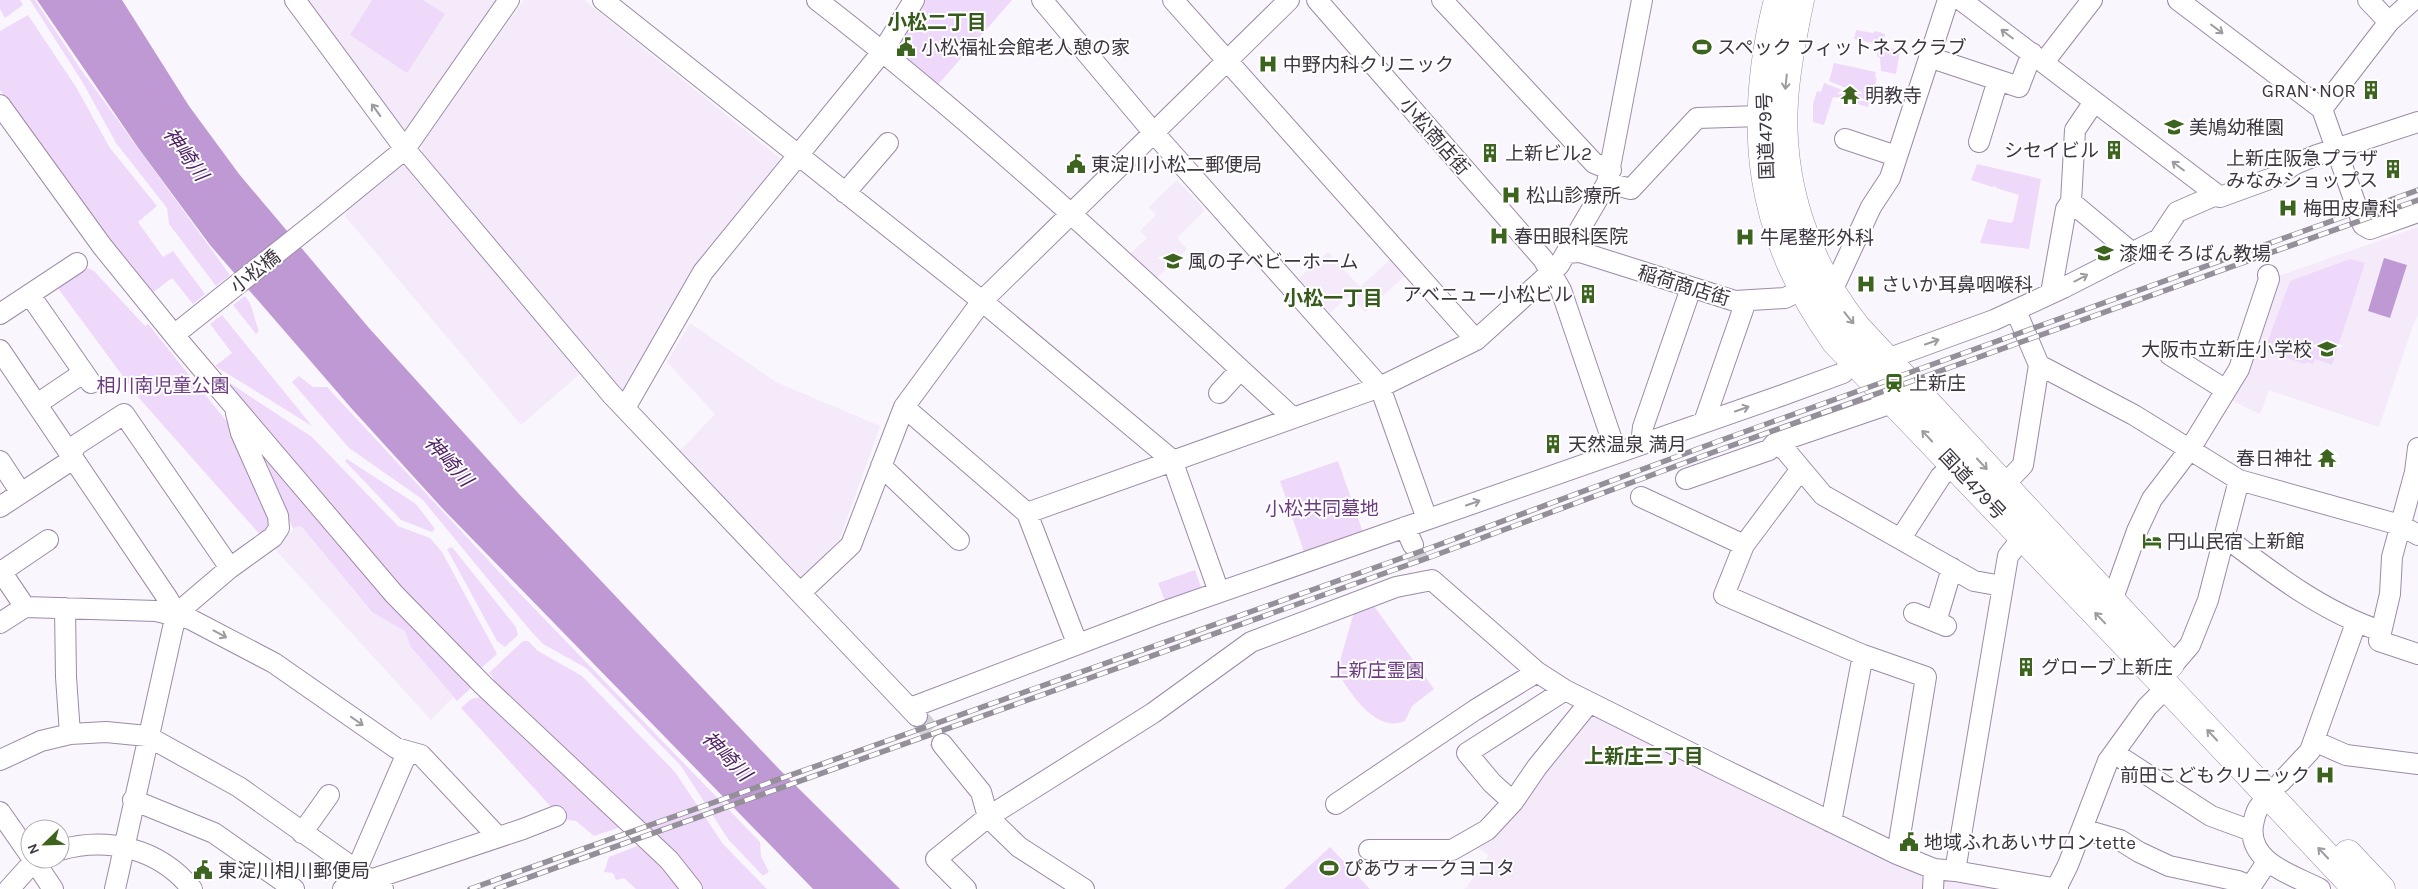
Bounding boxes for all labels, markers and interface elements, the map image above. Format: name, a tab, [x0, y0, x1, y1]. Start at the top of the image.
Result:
district label: 小松二丁目	[887, 11, 987, 34]
one-way arrow	[2210, 24, 2224, 34]
one-way arrow	[2001, 29, 2014, 40]
public building icon: 小松福祉会館老人憩の家	[895, 36, 917, 58]
sports icon: スペック フィットネスクラブ	[1691, 36, 1713, 58]
place label: 小松福祉会館老人憩の家	[921, 37, 1130, 59]
place label: スペック フィットネスクラブ	[1717, 37, 1967, 59]
hospital icon: 中野内科クリニック	[1257, 53, 1279, 75]
place label: 中野内科クリニック	[1283, 54, 1454, 76]
one-way arrow	[1781, 74, 1791, 90]
building icon: GRAN･NOR	[2360, 79, 2382, 101]
place label: GRAN･NOR	[2262, 80, 2356, 102]
temple icon: 明教寺	[1839, 84, 1861, 106]
place label: 明教寺	[1865, 85, 1922, 107]
street label: 国道479号	[1753, 92, 1779, 180]
street label: 小松商店街	[1395, 94, 1474, 180]
one-way arrow	[371, 103, 381, 117]
school or university icon: 美鳩幼稚園	[2163, 116, 2185, 138]
place label: 美鳩幼稚園	[2189, 117, 2284, 139]
water label: 神崎川	[159, 123, 214, 187]
building icon: シセイビル	[2103, 139, 2125, 161]
place label: シセイビル	[2004, 140, 2099, 162]
building icon: 上新ビル2	[1479, 142, 1501, 164]
place label: 上新ビル2	[1505, 143, 1592, 165]
place label: 上新庄阪急プラザ みなみショップス	[2226, 148, 2378, 192]
public building icon: 東淀川小松二郵便局	[1065, 153, 1087, 175]
place label: 東淀川小松二郵便局	[1091, 154, 1262, 176]
building icon: 上新庄阪急プラザ みなみショップス	[2382, 158, 2404, 180]
one-way arrow	[2172, 160, 2185, 171]
hospital icon: 松山診療所	[1500, 184, 1522, 206]
place label: 松山診療所	[1526, 185, 1621, 207]
hospital icon: 梅田皮膚科	[2277, 197, 2299, 219]
place label: 梅田皮膚科	[2303, 198, 2398, 220]
hospital icon: 春田眼科医院	[1488, 225, 1510, 247]
place label: 春田眼科医院	[1514, 226, 1628, 248]
hospital icon: 牛尾整形外科	[1734, 226, 1756, 248]
place label: 牛尾整形外科	[1760, 227, 1874, 249]
school or university icon: 漆畑そろばん教場	[2093, 242, 2115, 264]
place label: 漆畑そろばん教場	[2119, 243, 2271, 265]
street label: 小松橋	[226, 246, 285, 298]
school or university icon: 風の子ベビーホーム	[1162, 250, 1184, 272]
place label: 風の子ベビーホーム	[1188, 251, 1358, 273]
street label: 稲荷商店街	[1635, 262, 1732, 310]
hospital icon: さいか耳鼻咽喉科	[1855, 273, 1877, 295]
one-way arrow	[2074, 273, 2089, 283]
place label: さいか耳鼻咽喉科	[1881, 274, 2033, 296]
building icon: アベニュー小松ビル	[1577, 283, 1599, 305]
place label: アベニュー小松ビル	[1402, 284, 1573, 306]
district label: 小松一丁目	[1283, 287, 1383, 310]
one-way arrow	[1844, 311, 1855, 324]
one-way arrow	[1924, 337, 1940, 346]
school or university icon: 大阪市立新庄小学校	[2316, 338, 2338, 360]
place label: 大阪市立新庄小学校	[2141, 339, 2312, 361]
station icon: 上新庄	[1883, 372, 1905, 394]
place label: 上新庄	[1909, 373, 1966, 395]
park label: 相川南児童公園	[96, 375, 230, 397]
one-way arrow	[1734, 404, 1750, 414]
one-way arrow	[1921, 430, 1933, 443]
water label: 神崎川	[420, 431, 479, 493]
building icon: 天然温泉 満月	[1542, 433, 1564, 455]
place label: 天然温泉 満月	[1568, 434, 1687, 456]
street label: 国道479号	[1934, 445, 2010, 524]
temple icon: 春日神社	[2316, 447, 2338, 469]
place label: 春日神社	[2236, 448, 2312, 470]
one-way arrow	[1976, 457, 1988, 470]
park label: 小松共同墓地	[1265, 498, 1379, 520]
one-way arrow	[1465, 498, 1480, 507]
hotel icon: 円山民宿 上新館	[2141, 530, 2163, 552]
place label: 円山民宿 上新館	[2167, 531, 2305, 553]
one-way arrow	[2094, 611, 2106, 624]
one-way arrow	[212, 629, 227, 639]
building icon: グローブ上新庄	[2015, 656, 2037, 678]
place label: グローブ上新庄	[2041, 657, 2173, 679]
park label: 上新庄霊園	[1329, 660, 1425, 682]
one-way arrow	[350, 716, 364, 726]
water label: 神崎川	[698, 727, 757, 787]
one-way arrow	[2206, 728, 2218, 741]
district label: 上新庄三丁目	[1584, 745, 1704, 768]
hospital icon: 前田こどもクリニック	[2314, 764, 2336, 786]
place label: 前田こどもクリニック	[2120, 765, 2310, 787]
north arrow	[20, 819, 70, 869]
public building icon: 地域ふれあいサロンtette	[1898, 831, 1920, 853]
place label: 地域ふれあいサロンtette	[1924, 832, 2136, 854]
text: N	[24, 841, 43, 857]
one-way arrow	[2317, 847, 2329, 860]
sports icon: ぴあウォークヨコタ	[1318, 857, 1340, 879]
place label: ぴあウォークヨコタ	[1344, 858, 1515, 880]
public building icon: 東淀川相川郵便局	[192, 859, 214, 881]
place label: 東淀川相川郵便局	[218, 860, 370, 882]

